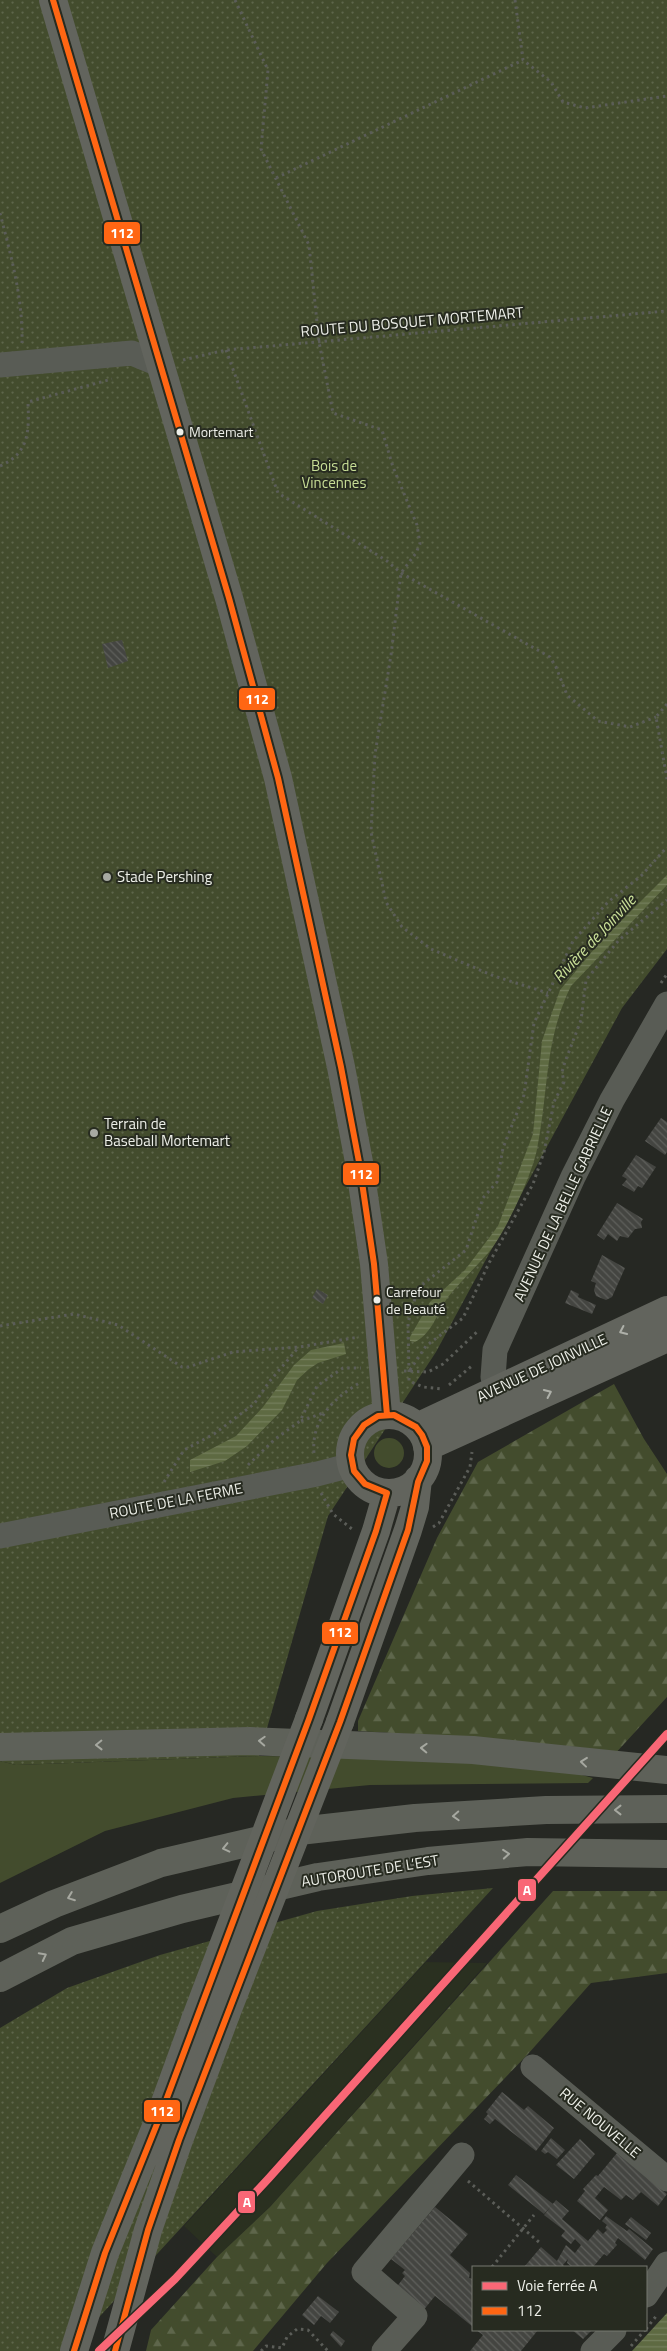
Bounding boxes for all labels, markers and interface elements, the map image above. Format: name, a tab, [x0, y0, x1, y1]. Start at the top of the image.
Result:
line badge: 112	[103, 221, 141, 245]
text: 112	[110, 222, 134, 243]
street label: ROUTE DU BOSQUET MORTEMART	[300, 300, 524, 343]
place label: Mortemart	[189, 421, 253, 442]
marker: Mortemart	[175, 427, 185, 437]
park label: Bois de Vincennes	[302, 454, 366, 494]
line badge: 112	[238, 687, 276, 711]
text: 112	[245, 688, 269, 709]
place label: Stade Pershing	[117, 865, 213, 888]
marker: Stade Pershing	[101, 871, 113, 883]
water label: Rivière de Joinville	[547, 887, 642, 987]
street label: AVENUE DE LA BELLE GABRIELLE	[507, 1103, 618, 1305]
place label: Terrain de Baseball Mortemart	[104, 1112, 231, 1152]
marker: Terrain de Baseball Mortemart	[88, 1127, 100, 1139]
line badge: 112	[342, 1162, 380, 1186]
text: 112	[349, 1163, 373, 1184]
place label: Carrefour de Beauté	[386, 1281, 446, 1319]
marker: Carrefour de Beauté	[372, 1295, 382, 1305]
one-way arrow	[619, 1324, 628, 1335]
street label: AVENUE DE JOINVILLE	[473, 1327, 611, 1408]
one-way arrow	[543, 1388, 552, 1399]
street label: ROUTE DE LA FERME	[107, 1476, 245, 1525]
line badge: 112	[321, 1621, 359, 1645]
text: 112	[328, 1621, 352, 1642]
one-way arrow	[258, 1736, 266, 1746]
one-way arrow	[95, 1739, 103, 1750]
one-way arrow	[420, 1743, 428, 1754]
one-way arrow	[579, 1757, 587, 1768]
one-way arrow	[614, 1805, 622, 1815]
one-way arrow	[452, 1810, 460, 1821]
one-way arrow	[222, 1842, 231, 1853]
street label: AUTOROUTE DE L’EST	[300, 1848, 440, 1893]
one-way arrow	[502, 1849, 510, 1860]
line badge: A	[517, 1878, 537, 1902]
text: A	[523, 1879, 532, 1900]
one-way arrow	[68, 1891, 76, 1901]
one-way arrow	[38, 1952, 47, 1962]
street label: RUE NOUVELLE	[555, 2082, 646, 2164]
line badge: 112	[143, 2099, 181, 2123]
text: 112	[150, 2100, 174, 2121]
line badge: A	[237, 2190, 256, 2214]
text: A	[243, 2191, 252, 2212]
legend	[472, 2266, 647, 2331]
text: Voie ferrée A	[517, 2274, 597, 2297]
text: 112	[517, 2299, 542, 2322]

